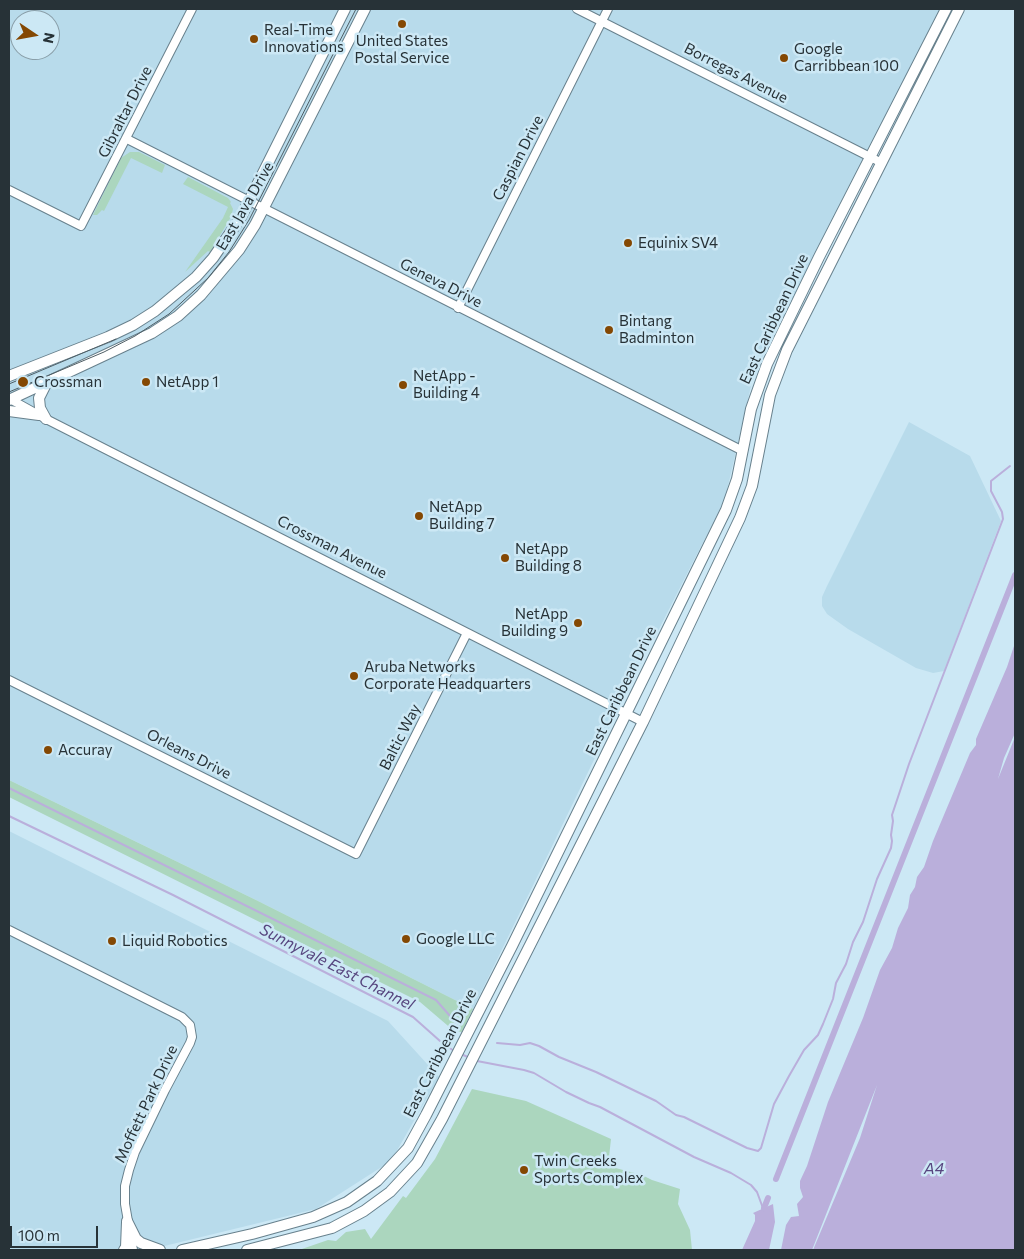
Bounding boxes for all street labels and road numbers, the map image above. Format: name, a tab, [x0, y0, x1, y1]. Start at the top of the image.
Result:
street label: Borregas Avenue	[681, 39, 791, 107]
street label: Gibraltar Drive	[94, 63, 156, 161]
street label: Caspian Drive	[489, 112, 547, 204]
street label: East Java Drive	[212, 159, 278, 253]
street label: East Caribbean Drive	[736, 251, 812, 387]
street label: Geneva Drive	[397, 255, 485, 311]
street label: Crossman Avenue	[274, 512, 390, 582]
street label: East Caribbean Drive	[582, 623, 660, 759]
street label: Baltic Way	[376, 701, 424, 773]
street label: Orleans Drive	[144, 725, 234, 783]
street label: East Caribbean Drive	[400, 986, 480, 1120]
street label: Moffett Park Drive	[111, 1042, 181, 1166]

